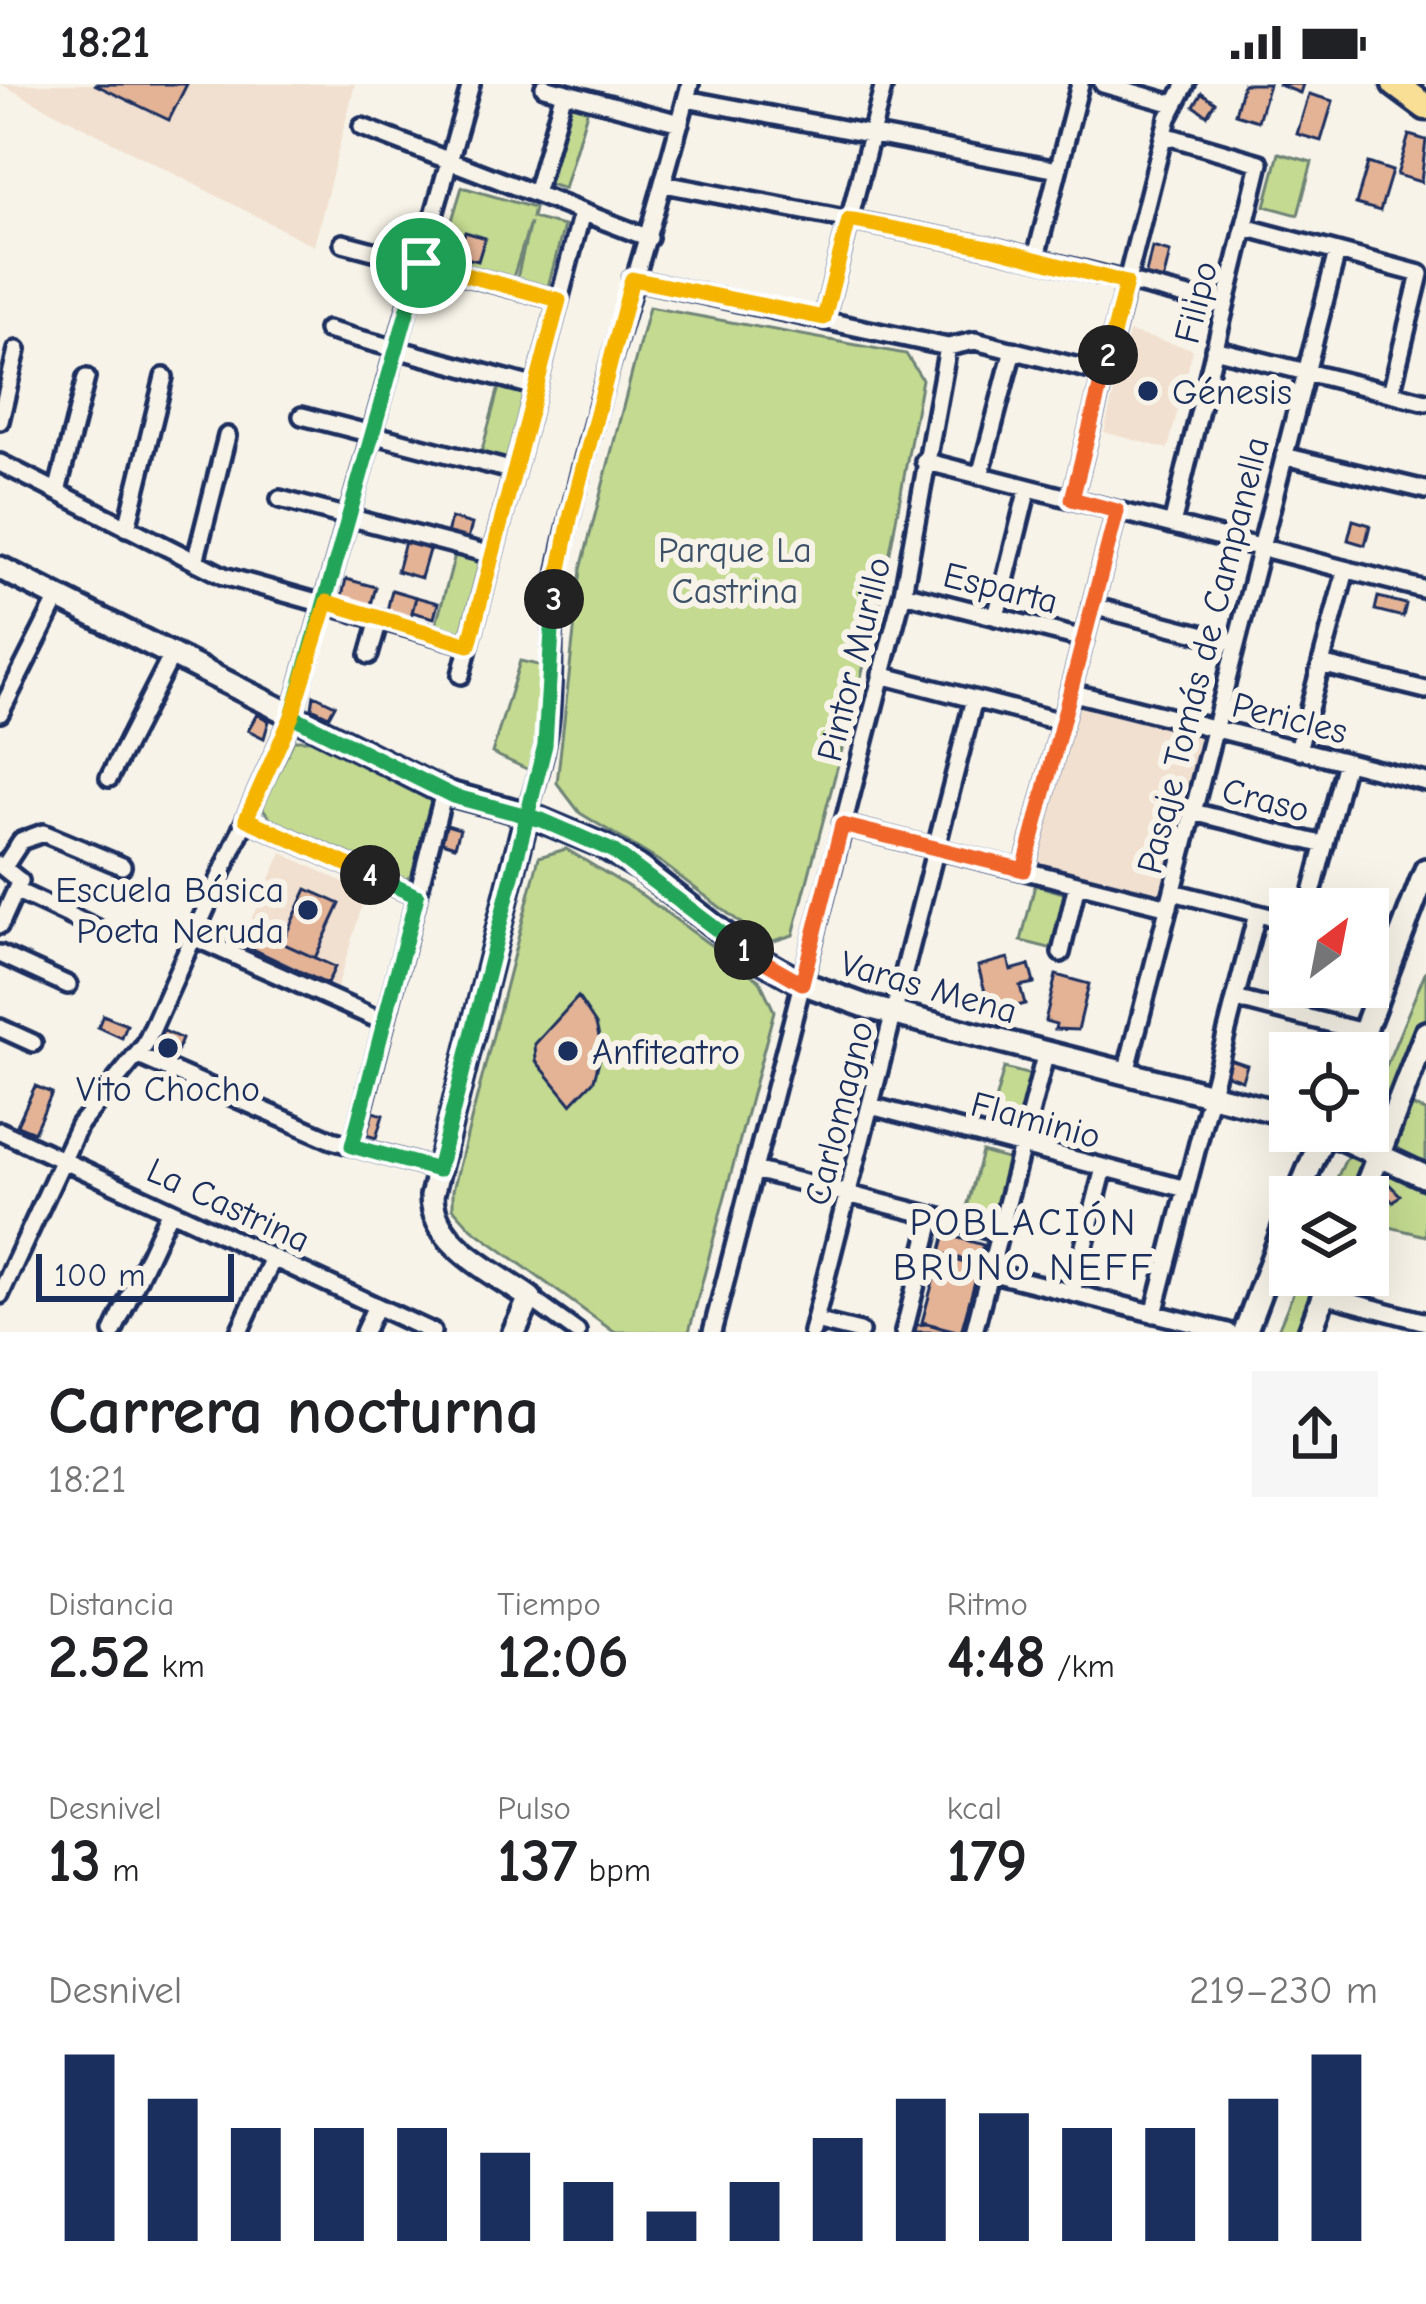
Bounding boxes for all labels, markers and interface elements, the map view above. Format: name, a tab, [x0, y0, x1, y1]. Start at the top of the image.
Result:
text: 18:21	[60, 16, 150, 68]
pin	[370, 212, 472, 314]
icon: arrive	[388, 230, 454, 296]
street label: Filipo	[1167, 257, 1226, 348]
pin: 2	[1078, 325, 1138, 385]
text: 2	[1100, 336, 1116, 374]
place label: Génesis	[1172, 372, 1292, 413]
marker: Génesis	[1135, 378, 1161, 404]
street label: Pasaje Tomás de Campanella	[1129, 433, 1278, 878]
park label: Parque La Castrina	[658, 530, 812, 612]
street label: Pintor Murillo	[809, 553, 900, 766]
street label: Esparta	[939, 554, 1062, 622]
pin: 3	[524, 569, 584, 629]
text: 3	[546, 580, 562, 618]
street label: Pericles	[1228, 684, 1352, 753]
street label: Craso	[1218, 770, 1313, 831]
pin: 4	[340, 845, 400, 905]
text: 4	[362, 856, 378, 894]
place label: Escuela Básica Poeta Neruda	[55, 870, 284, 952]
north arrow	[1269, 888, 1389, 1008]
map controls	[1269, 888, 1389, 1296]
marker: Escuela Básica Poeta Neruda	[295, 897, 321, 923]
pin: 1	[714, 920, 774, 980]
text: 1	[738, 931, 750, 969]
street label: Varas Mena	[836, 943, 1022, 1032]
street label: Carlomagno	[797, 1017, 882, 1210]
place label: Anfiteatro	[592, 1032, 740, 1073]
button: locate	[1269, 1032, 1389, 1152]
marker: Vito Chocho	[155, 1035, 181, 1061]
marker: Anfiteatro	[555, 1038, 581, 1064]
place label: Vito Chocho	[76, 1069, 260, 1110]
street label: Flaminio	[966, 1084, 1105, 1157]
street label: La Castrina	[140, 1150, 316, 1261]
button: layers	[1269, 1176, 1389, 1296]
district label: POBLACIÓN BRUNO NEFF	[893, 1200, 1155, 1290]
scale bar	[36, 1248, 234, 1301]
text: 100 m	[54, 1256, 146, 1294]
button: share	[1252, 1371, 1378, 1497]
text: Carrera nocturna	[48, 1374, 539, 1450]
text: 18:21	[48, 1457, 126, 1502]
text: Distancia	[48, 1585, 174, 1623]
text: Tiempo	[497, 1585, 601, 1623]
text: Ritmo	[947, 1585, 1028, 1623]
text: 2.52	[48, 1623, 150, 1692]
text: 12:06	[497, 1623, 629, 1692]
text: 4:48	[947, 1623, 1046, 1692]
text: km	[150, 1647, 205, 1685]
text: /km	[1046, 1647, 1115, 1685]
text: Desnivel	[48, 1789, 162, 1827]
text: Pulso	[497, 1789, 571, 1827]
text: kcal	[947, 1789, 1002, 1827]
text: 13	[48, 1827, 101, 1896]
text: 137	[497, 1827, 578, 1896]
text: 179	[947, 1827, 1027, 1896]
text: m	[101, 1851, 140, 1889]
text: bpm	[578, 1851, 651, 1889]
text: Desnivel	[48, 1968, 182, 2013]
text: 219–230 m	[1189, 1968, 1378, 2013]

